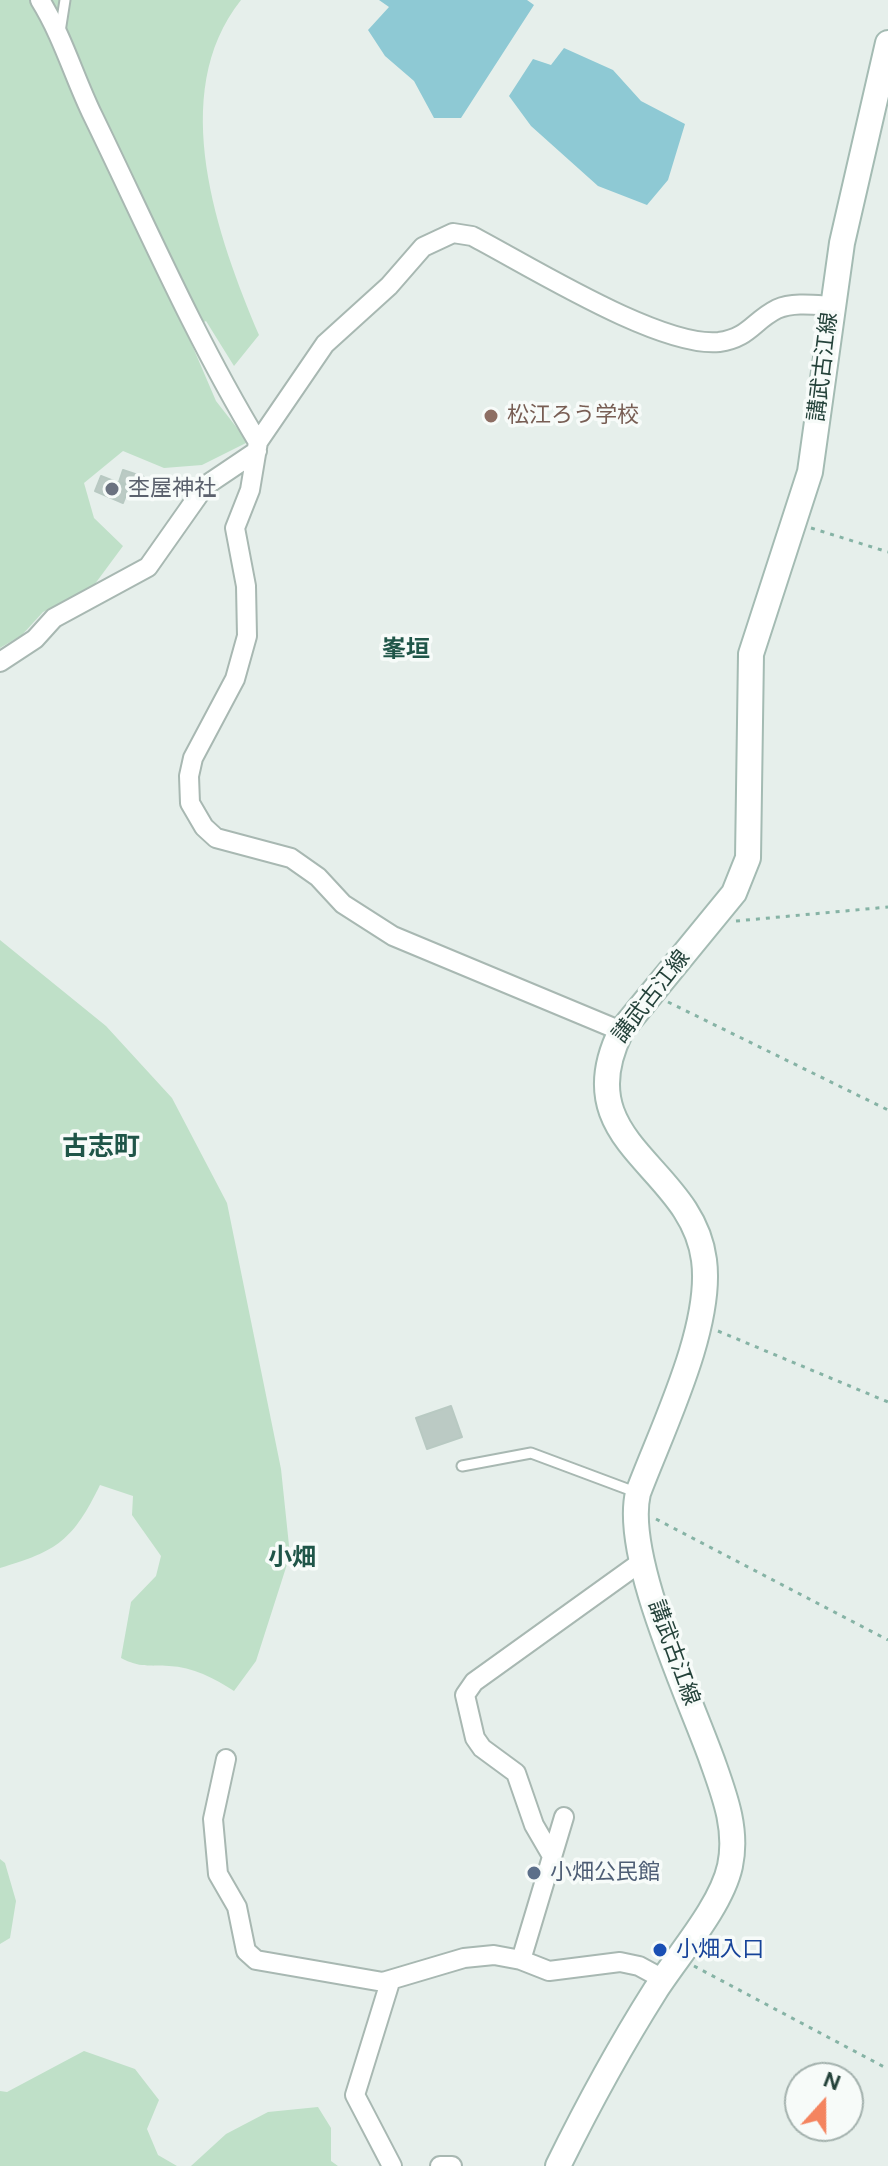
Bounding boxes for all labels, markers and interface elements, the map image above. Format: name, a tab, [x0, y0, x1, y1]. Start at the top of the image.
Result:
street label: 講武古江線	[804, 311, 844, 423]
place label: 松江ろう学校	[507, 403, 639, 429]
marker: 松江ろう学校	[482, 407, 500, 425]
place label: 杢屋神社	[128, 476, 216, 502]
marker: 杢屋神社	[103, 480, 121, 498]
district label: 峯垣	[382, 637, 430, 665]
street label: 講武古江線	[608, 946, 696, 1048]
district label: 古志町	[62, 1132, 140, 1164]
district label: 小畑	[268, 1545, 316, 1573]
street label: 講武古江線	[642, 1597, 704, 1709]
place label: 小畑公民館	[550, 1860, 660, 1886]
marker: 小畑公民館	[525, 1864, 543, 1882]
place label: 小畑入口	[676, 1937, 764, 1963]
marker: 小畑入口	[651, 1941, 669, 1959]
north arrow	[784, 2062, 864, 2142]
text: N	[819, 2065, 845, 2097]

